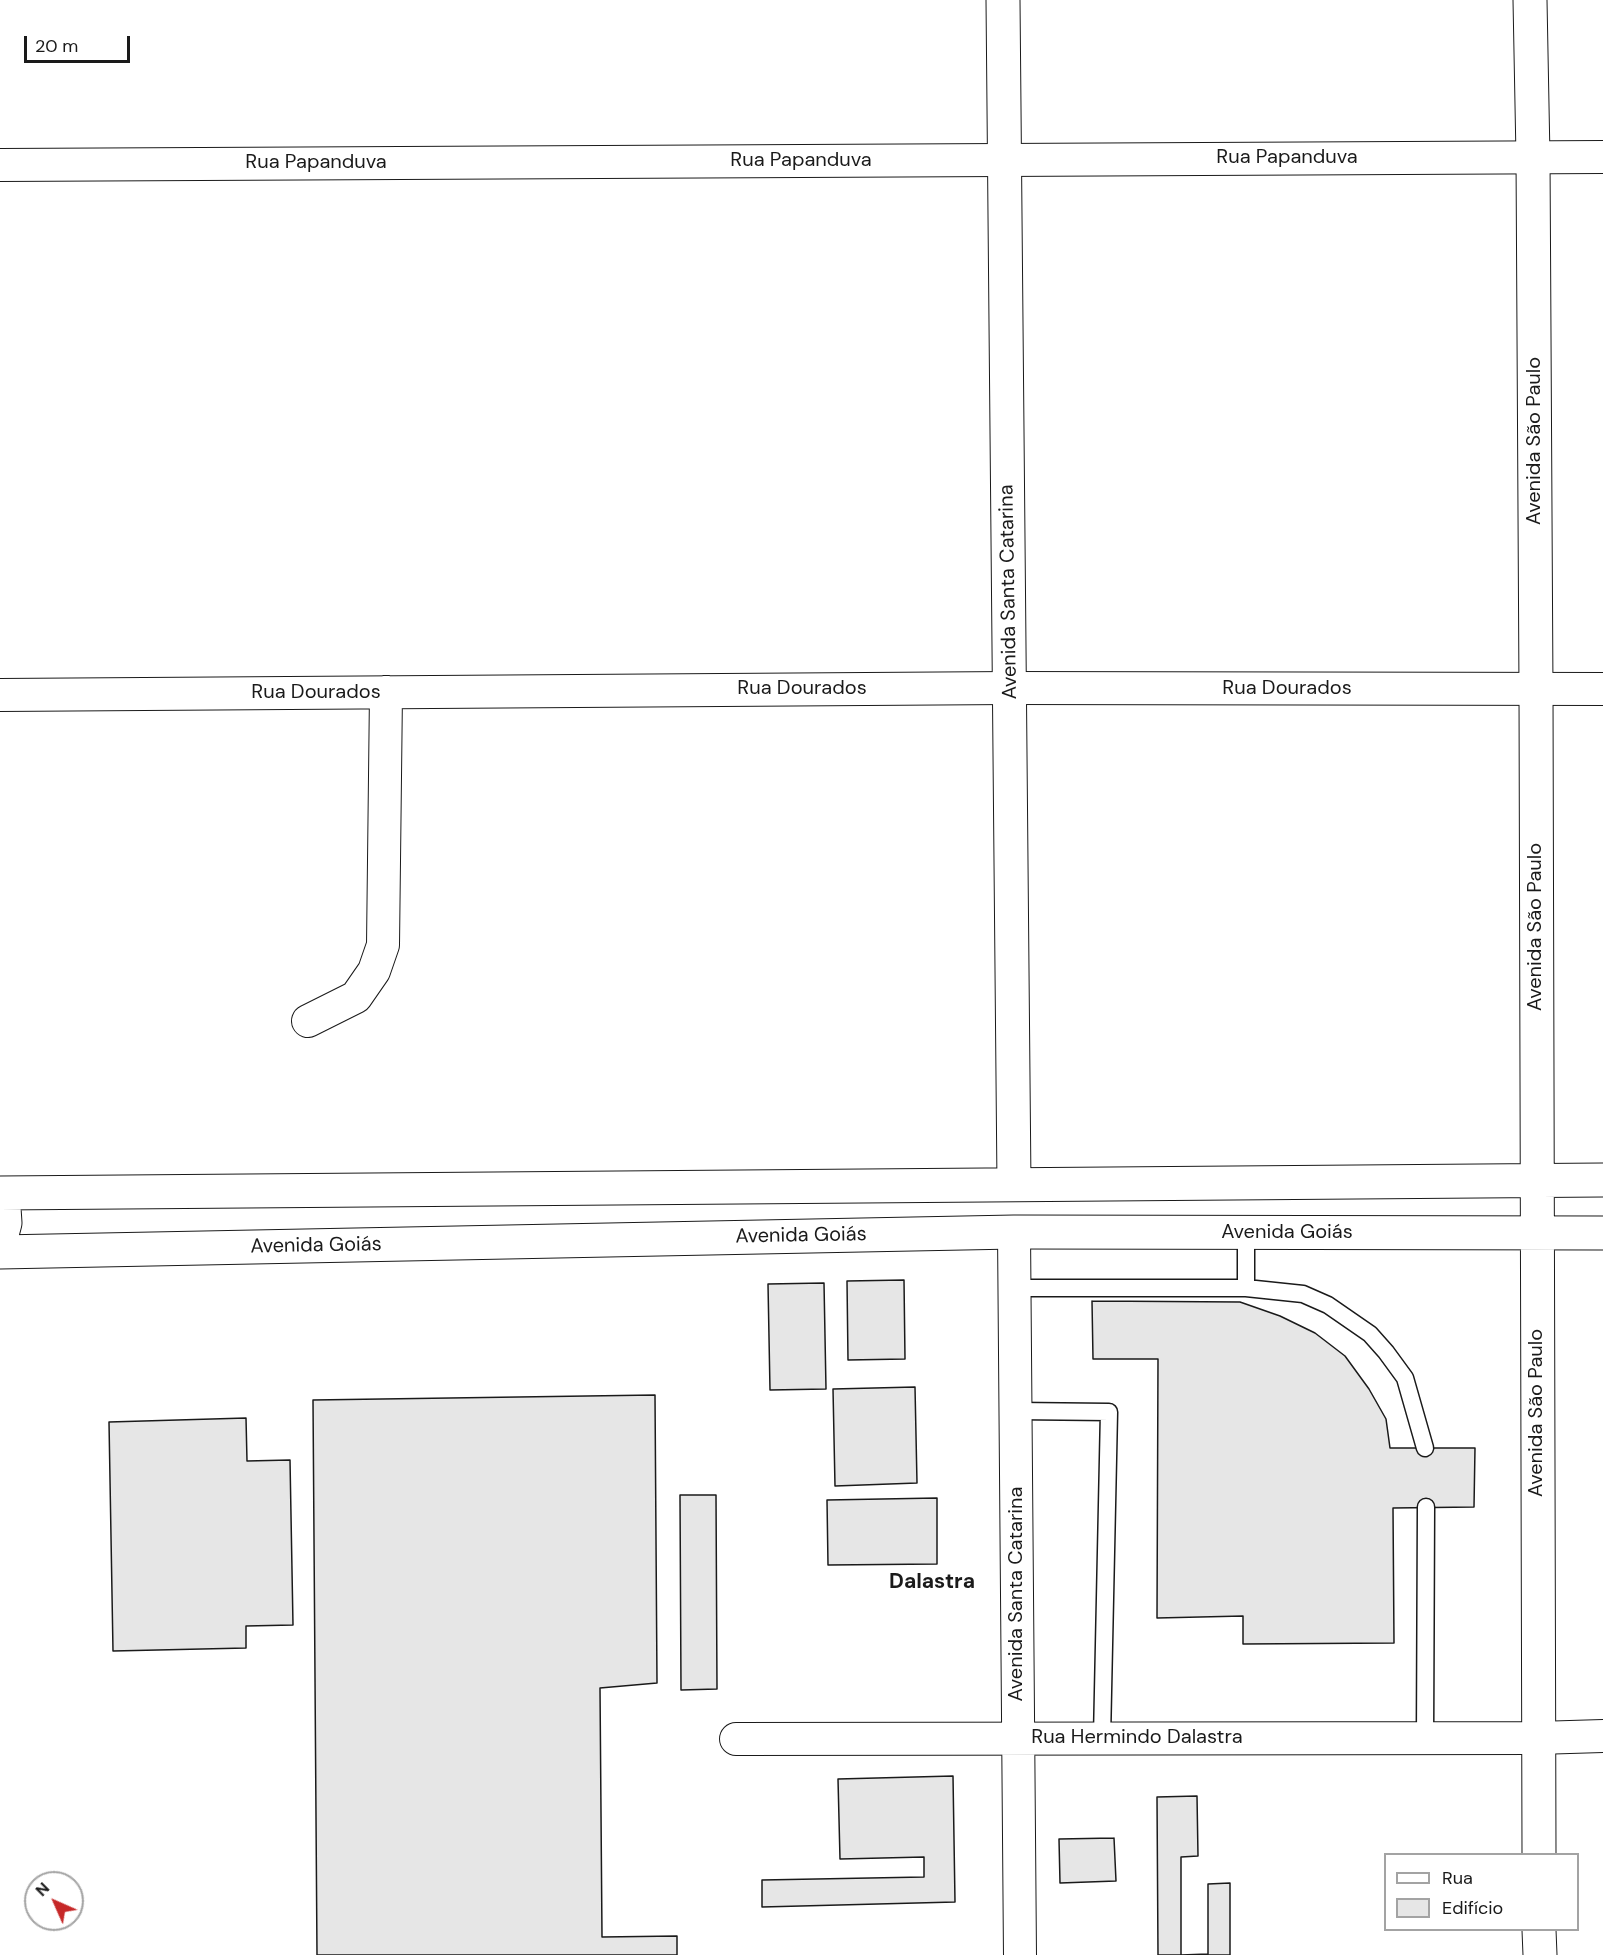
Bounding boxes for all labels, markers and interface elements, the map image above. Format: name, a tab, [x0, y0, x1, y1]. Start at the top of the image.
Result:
scale bar	[27, 24, 134, 62]
text: 20 m	[35, 34, 78, 58]
street label: Rua Papanduva	[1216, 146, 1358, 170]
street label: Rua Papanduva	[730, 149, 872, 173]
street label: Rua Papanduva	[245, 151, 387, 175]
street label: Avenida São Paulo	[1523, 357, 1547, 525]
street label: Avenida Santa Catarina	[995, 484, 1023, 700]
street label: Rua Dourados	[737, 677, 867, 701]
street label: Rua Dourados	[1222, 677, 1352, 701]
street label: Rua Dourados	[251, 681, 381, 705]
street label: Avenida São Paulo	[1524, 843, 1548, 1011]
street label: Avenida Goiás	[1221, 1221, 1353, 1245]
street label: Avenida Goiás	[735, 1223, 867, 1249]
street label: Avenida Goiás	[250, 1233, 382, 1259]
street label: Avenida São Paulo	[1525, 1329, 1549, 1497]
street label: Avenida Santa Catarina	[1005, 1487, 1029, 1701]
district label: Dalastra	[889, 1569, 975, 1595]
street label: Rua Hermindo Dalastra	[1031, 1726, 1243, 1750]
legend	[1384, 1853, 1579, 1931]
text: Rua	[1442, 1866, 1473, 1890]
north arrow	[24, 1871, 84, 1931]
text: N	[31, 1878, 54, 1901]
text: Edifício	[1442, 1896, 1503, 1920]

